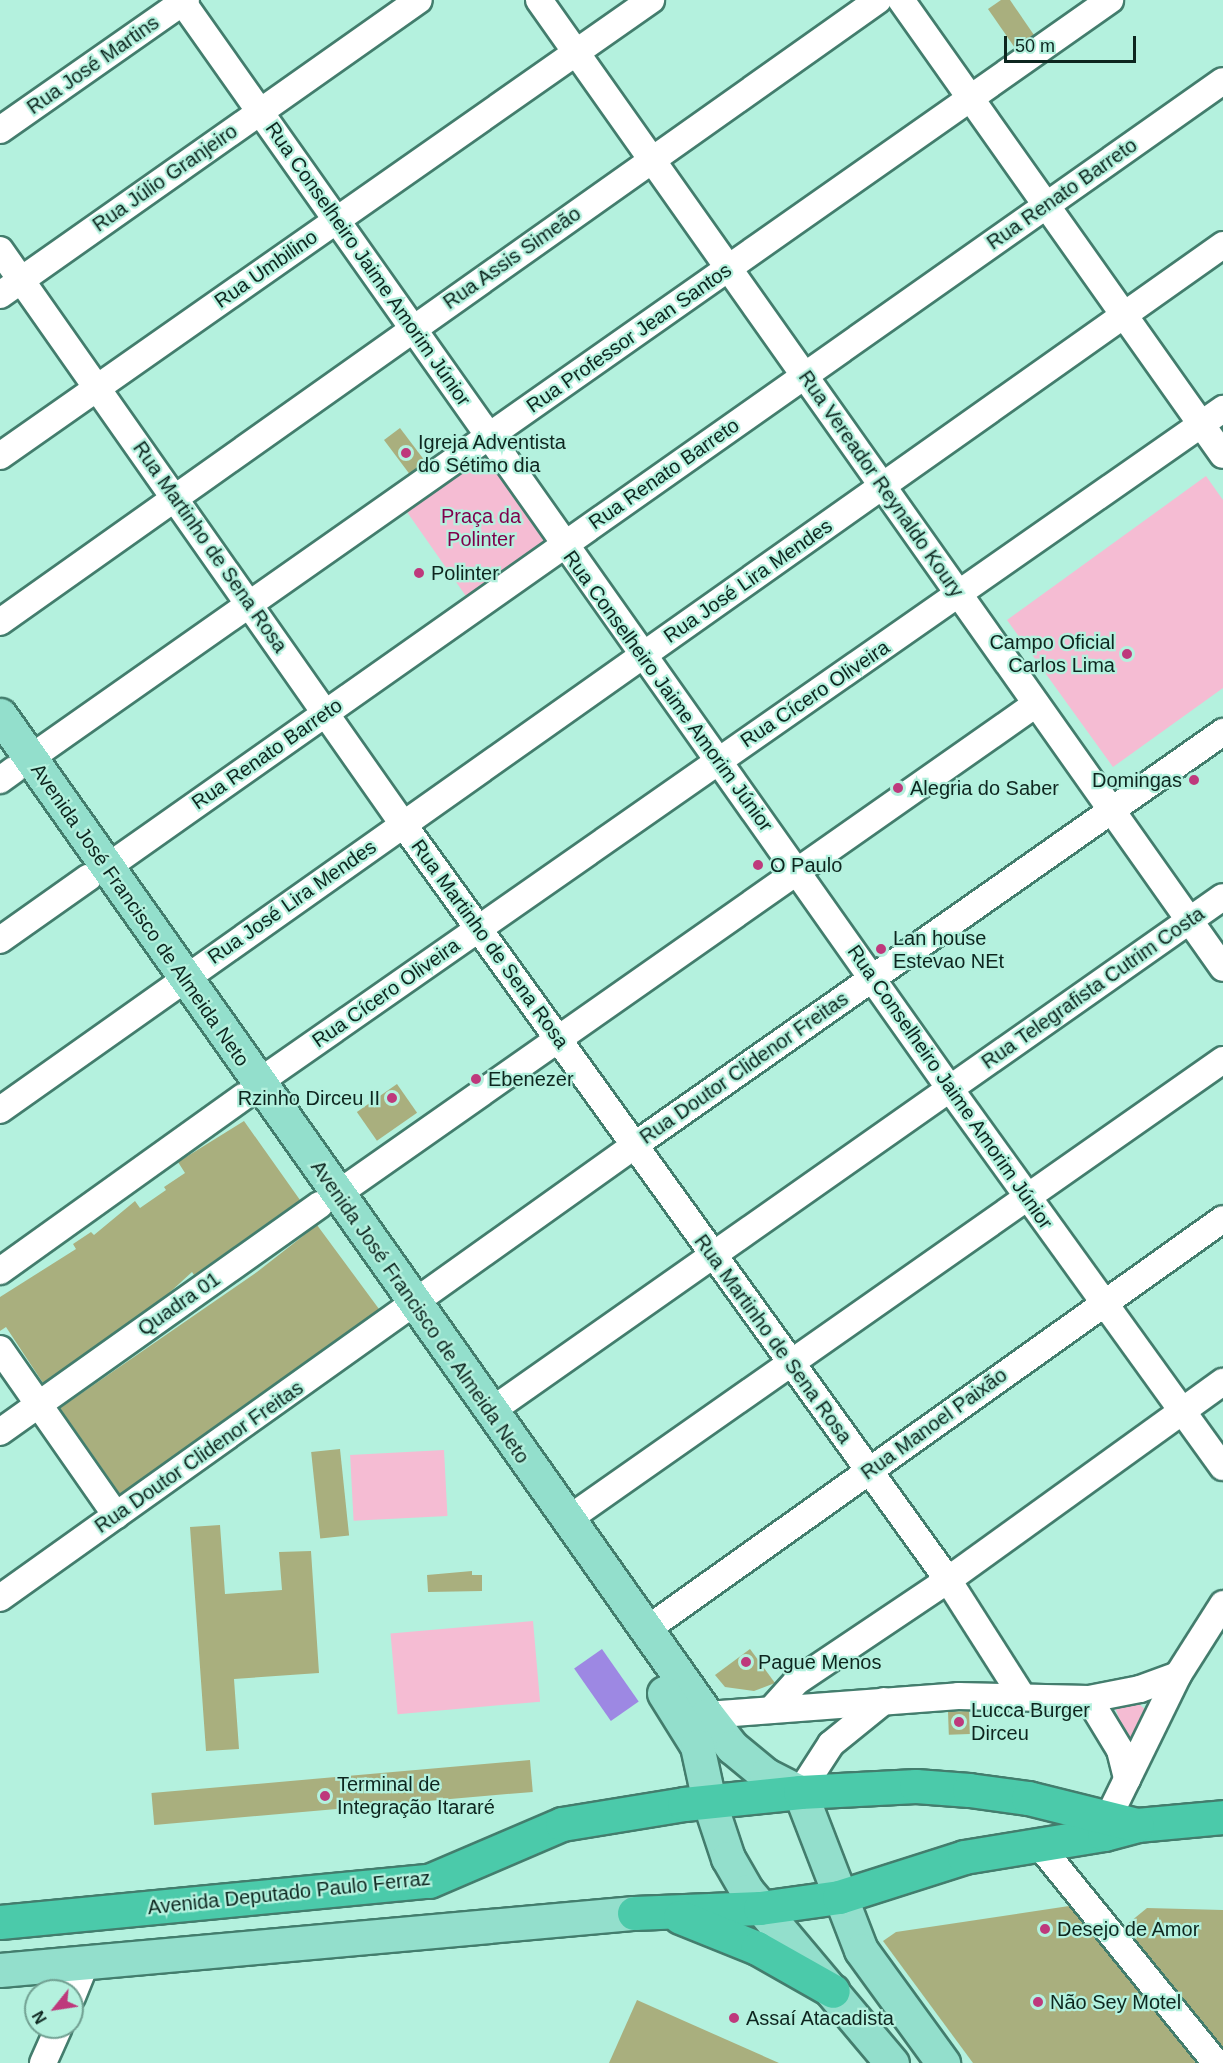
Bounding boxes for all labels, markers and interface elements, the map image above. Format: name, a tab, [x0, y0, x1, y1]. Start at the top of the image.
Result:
street label: Rua José Martins	[22, 11, 164, 119]
scale bar	[1007, 24, 1139, 62]
text: 50 m	[1015, 36, 1055, 56]
street label: Rua Conselheiro Jaime Amorim Júnior	[260, 117, 476, 411]
street label: Rua Júlio Granjeiro	[88, 119, 242, 237]
street label: Rua Renato Barreto	[982, 133, 1142, 255]
street label: Rua Assis Simeão	[438, 201, 586, 315]
street label: Rua Umbilino	[210, 225, 322, 313]
street label: Rua Professor Jean Santos	[522, 258, 736, 418]
street label: Rua Vereador Reynaldo Koury	[793, 366, 969, 602]
street label: Rua Renato Barreto	[584, 413, 744, 535]
place label: Igreja Adventista do Sétimo dia	[418, 430, 567, 477]
street label: Rua Martinho de Sena Rosa	[128, 437, 292, 657]
marker: Igreja Adventista do Sétimo dia	[399, 446, 413, 460]
park label: Praça da Polinter	[441, 504, 521, 551]
street label: Rua José Lira Mendes	[659, 514, 837, 648]
street label: Rua Conselheiro Jaime Amorim Júnior	[558, 545, 778, 837]
place label: Polinter	[431, 561, 499, 585]
marker: Polinter	[412, 566, 426, 580]
place label: Campo Oficial Carlos Lima	[989, 630, 1115, 677]
street label: Rua Cícero Oliveira	[736, 635, 894, 753]
marker: Campo Oficial Carlos Lima	[1120, 647, 1134, 661]
street label: Rua Renato Barreto	[187, 693, 347, 815]
street label: Avenida José Francisco de Almeida Neto	[25, 758, 255, 1072]
place label: Domingas	[1092, 768, 1182, 792]
marker: Domingas	[1187, 773, 1201, 787]
place label: Alegria do Saber	[910, 776, 1059, 800]
marker: Alegria do Saber	[891, 781, 905, 795]
street label: Rua José Lira Mendes	[203, 835, 381, 969]
street label: Rua Martinho de Sena Rosa	[406, 835, 574, 1053]
place label: O Paulo	[770, 853, 842, 877]
marker: O Paulo	[751, 858, 765, 872]
street label: Rua Telegrafista Cutrim Costa	[977, 902, 1209, 1074]
place label: Lan house Estevao NEt	[893, 926, 1004, 973]
street label: Rua Cícero Oliveira	[308, 933, 464, 1053]
street label: Rua Conselheiro Jaime Amorim Júnior	[842, 940, 1058, 1234]
marker: Lan house Estevao NEt	[874, 942, 888, 956]
street label: Rua Doutor Clidenor Freitas	[635, 987, 853, 1149]
place label: Ebenezer	[488, 1067, 574, 1091]
marker: Ebenezer	[469, 1072, 483, 1086]
place label: Rzinho Dirceu II	[238, 1086, 380, 1110]
marker: Rzinho Dirceu II	[385, 1091, 399, 1105]
street label: Avenida José Francisco de Almeida Neto	[305, 1155, 535, 1469]
street label: Rua Martinho de Sena Rosa	[689, 1230, 857, 1448]
street label: Quadra 01	[133, 1267, 225, 1341]
street label: Rua Manoel Paixão	[856, 1363, 1012, 1485]
street label: Rua Doutor Clidenor Freitas	[90, 1376, 308, 1538]
place label: Pague Menos	[758, 1650, 881, 1674]
marker: Pague Menos	[739, 1655, 753, 1669]
place label: Lucca Burger Dirceu	[971, 1698, 1090, 1745]
marker: Lucca Burger Dirceu	[952, 1715, 966, 1729]
place label: Terminal de Integração Itararé	[337, 1772, 495, 1819]
marker: Terminal de Integração Itararé	[318, 1789, 332, 1803]
street label: Avenida Deputado Paulo Ferraz	[146, 1866, 432, 1920]
place label: Desejo de Amor	[1057, 1917, 1200, 1941]
marker: Desejo de Amor	[1038, 1922, 1052, 1936]
north arrow	[24, 1979, 84, 2039]
place label: Não Sey Motel	[1050, 1990, 1181, 2014]
marker: Não Sey Motel	[1031, 1995, 1045, 2009]
place label: Assaí Atacadista	[746, 2006, 895, 2030]
text: N	[29, 2008, 50, 2027]
marker: Assaí Atacadista	[727, 2011, 741, 2025]

